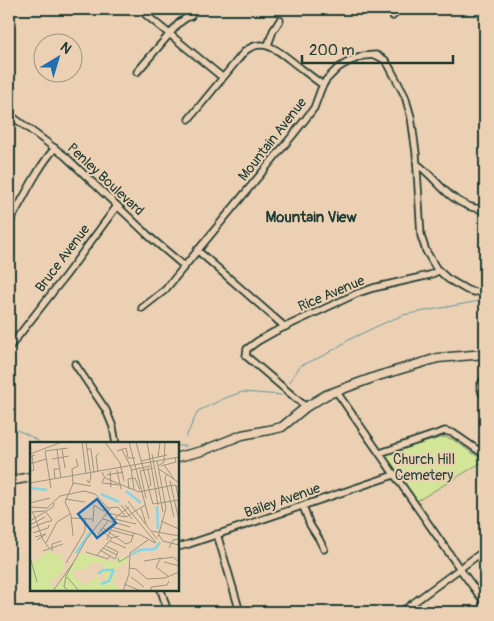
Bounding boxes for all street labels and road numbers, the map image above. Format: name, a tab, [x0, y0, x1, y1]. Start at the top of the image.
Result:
street label: Mountain Avenue	[235, 94, 310, 184]
street label: Penley Boulevard	[64, 140, 148, 219]
street label: Bruce Avenue	[32, 221, 93, 295]
street label: Rice Avenue	[295, 272, 367, 315]
street label: Bailey Avenue	[242, 480, 322, 521]

